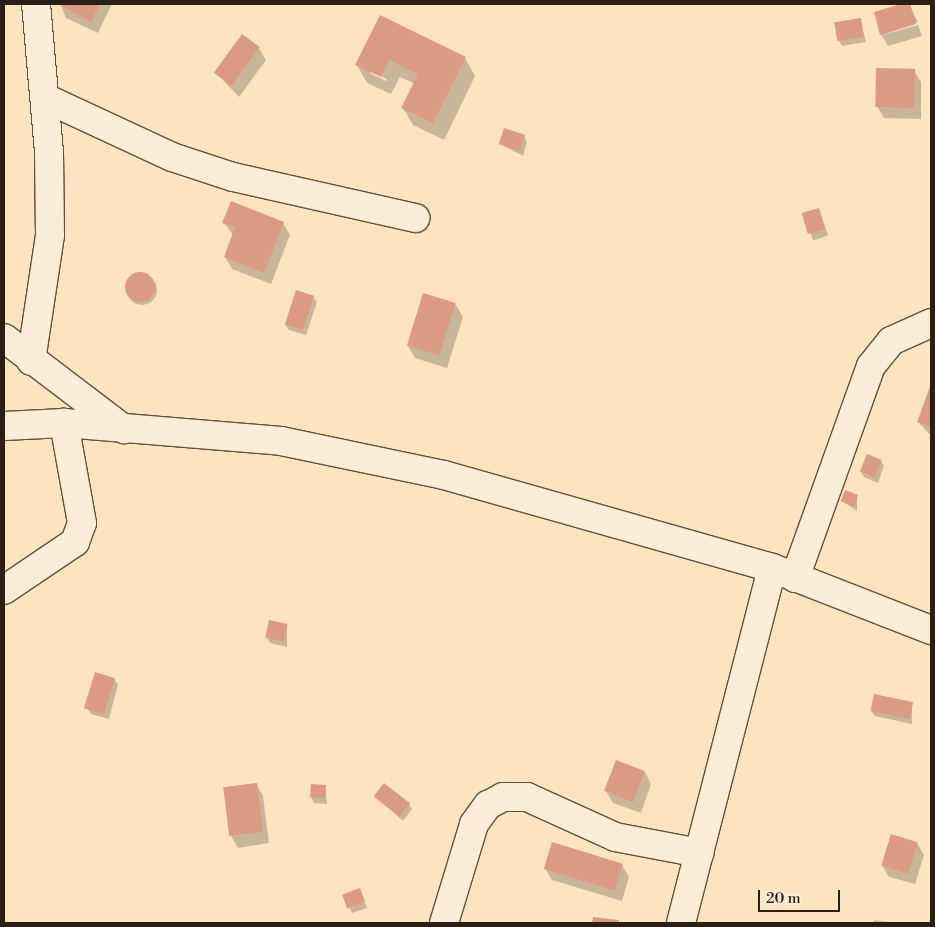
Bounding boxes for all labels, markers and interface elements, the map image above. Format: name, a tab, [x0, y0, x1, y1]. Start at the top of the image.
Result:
scale bar	[760, 880, 842, 912]
text: 20 m	[766, 889, 801, 908]

